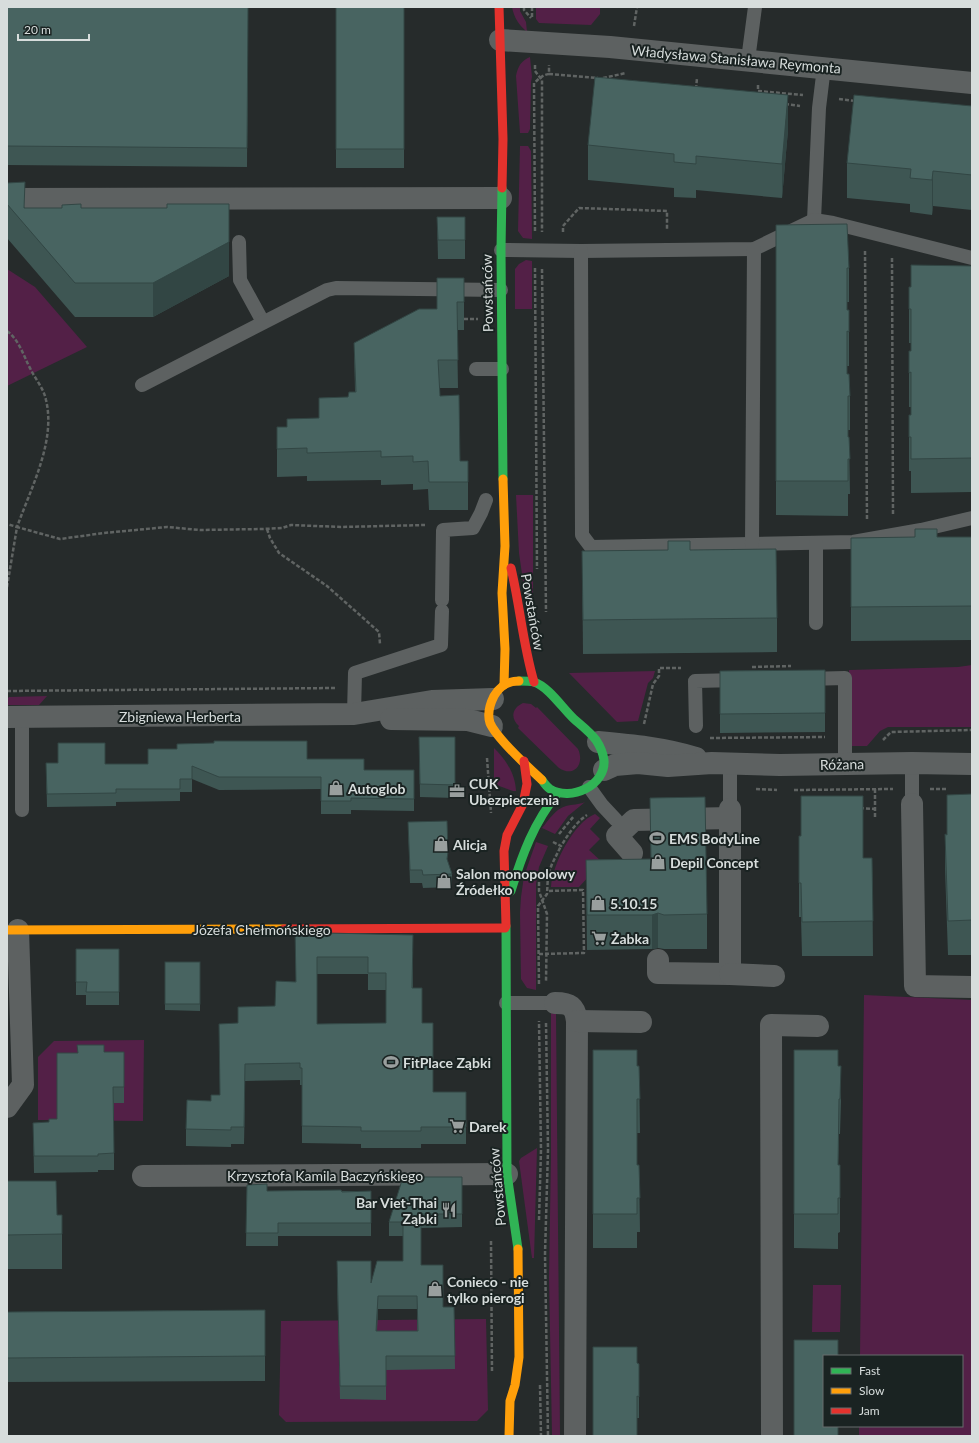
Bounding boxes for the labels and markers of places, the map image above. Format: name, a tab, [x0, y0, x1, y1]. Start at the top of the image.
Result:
place label: CUK Ubezpieczenia	[469, 775, 559, 808]
shop icon: Autoglob	[327, 779, 345, 797]
place label: Autoglob	[347, 780, 406, 797]
office icon: CUK Ubezpieczenia	[448, 782, 466, 800]
sports icon: EMS BodyLine	[648, 829, 666, 847]
place label: EMS BodyLine	[669, 830, 760, 847]
shop icon: Alicja	[432, 835, 450, 853]
place label: Alicja	[452, 836, 487, 853]
shop icon: Depil Concept	[649, 853, 667, 871]
place label: Depil Concept	[670, 854, 759, 871]
place label: Salon monopolowy Źródełko	[456, 865, 576, 898]
shop icon: Salon monopolowy Źródełko	[435, 872, 453, 890]
shop icon: 5.10.15	[589, 894, 607, 912]
place label: 5.10.15	[610, 895, 657, 912]
supermarket icon: Żabka	[590, 929, 608, 947]
place label: Żabka	[611, 930, 649, 947]
sports icon: FitPlace Ząbki	[382, 1053, 400, 1071]
place label: FitPlace Ząbki	[403, 1054, 491, 1071]
supermarket icon: Darek	[448, 1117, 466, 1135]
place label: Darek	[469, 1118, 507, 1135]
place label: Bar Viet-Thai Ząbki	[356, 1194, 437, 1227]
restaurant icon: Bar Viet-Thai Ząbki	[440, 1201, 458, 1219]
place label: Conieco - nie tylko pierogi	[447, 1273, 529, 1306]
shop icon: Conieco - nie tylko pierogi	[426, 1280, 444, 1298]

